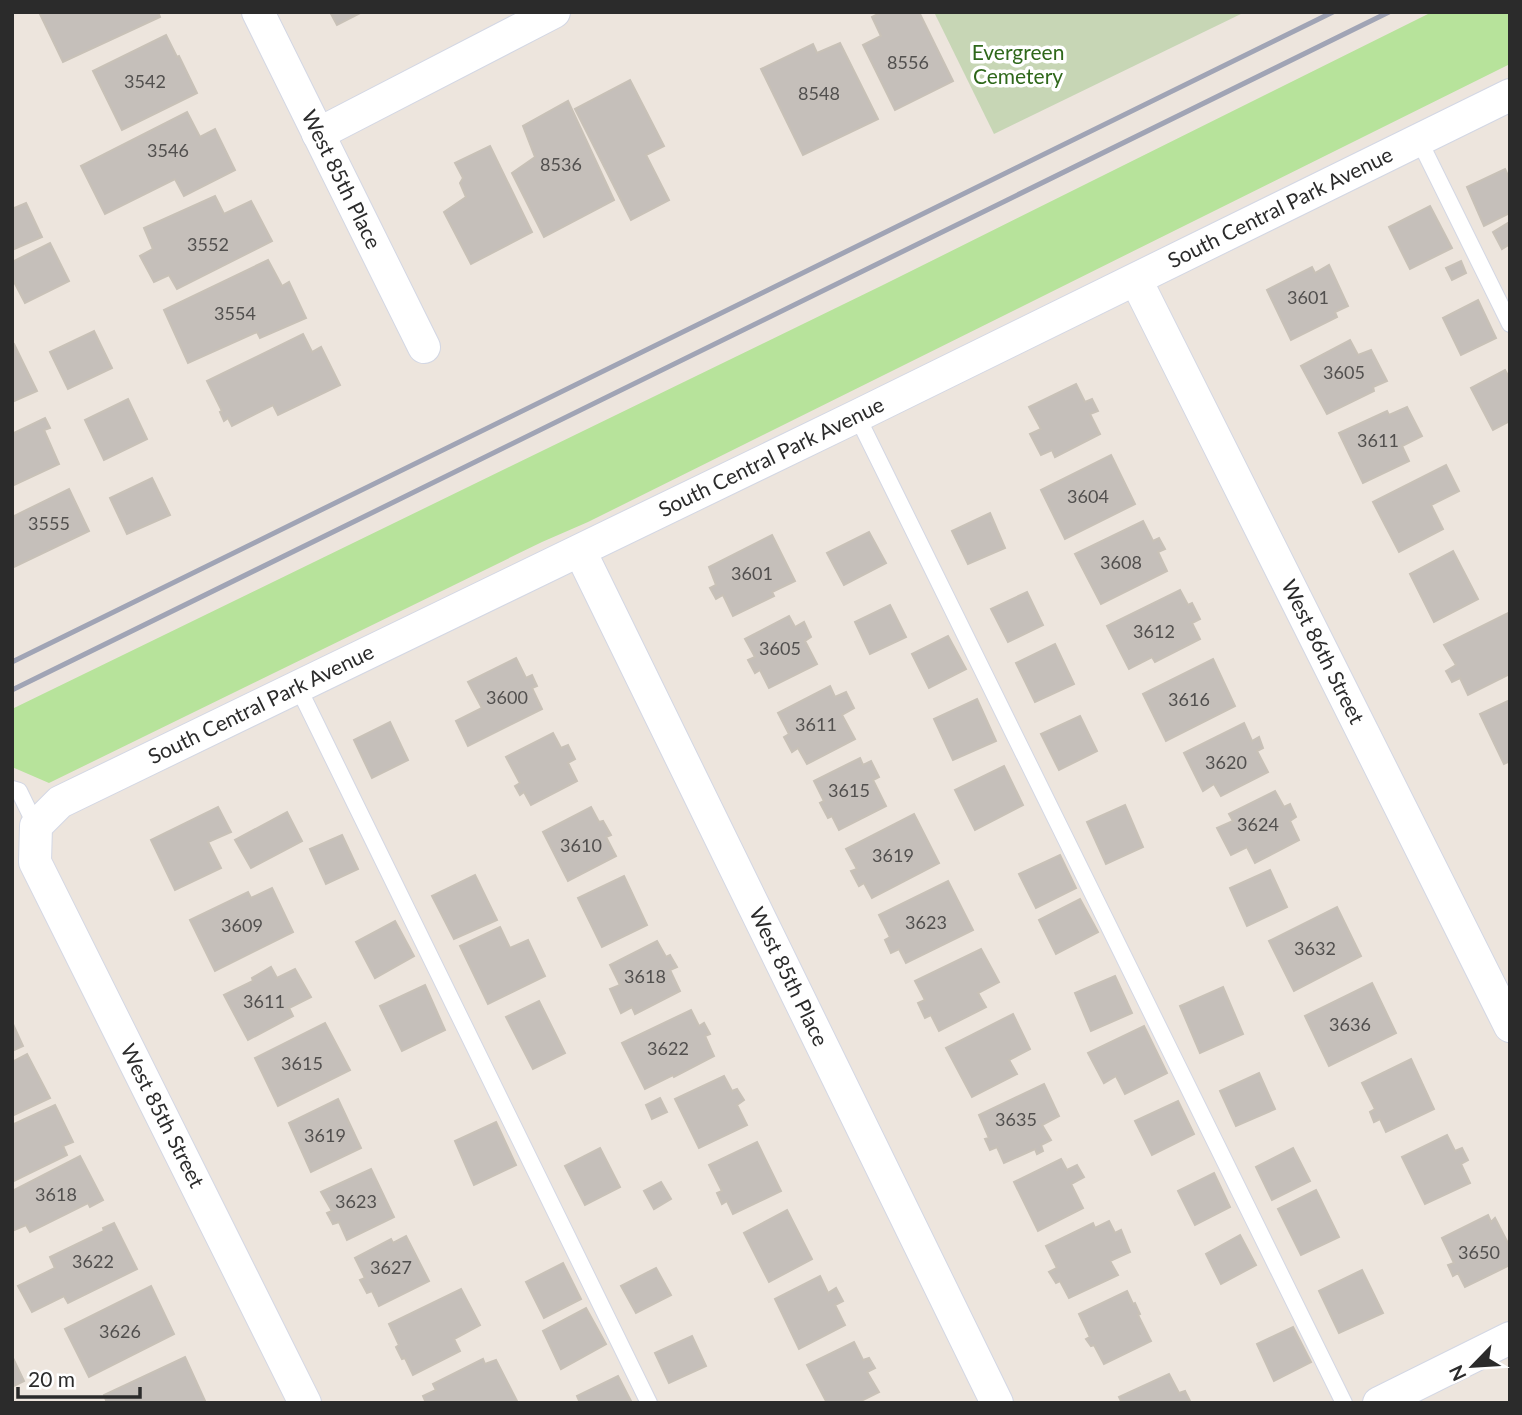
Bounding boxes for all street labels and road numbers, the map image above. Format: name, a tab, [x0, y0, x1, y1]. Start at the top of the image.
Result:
street label: West 85th Place	[298, 105, 387, 252]
street label: South Central Park Avenue	[1163, 141, 1396, 272]
street label: South Central Park Avenue	[654, 391, 887, 521]
street label: West 86th Street	[1277, 575, 1371, 728]
street label: South Central Park Avenue	[144, 638, 377, 768]
street label: West 85th Place	[745, 903, 834, 1050]
street label: West 85th Street	[116, 1039, 211, 1192]

